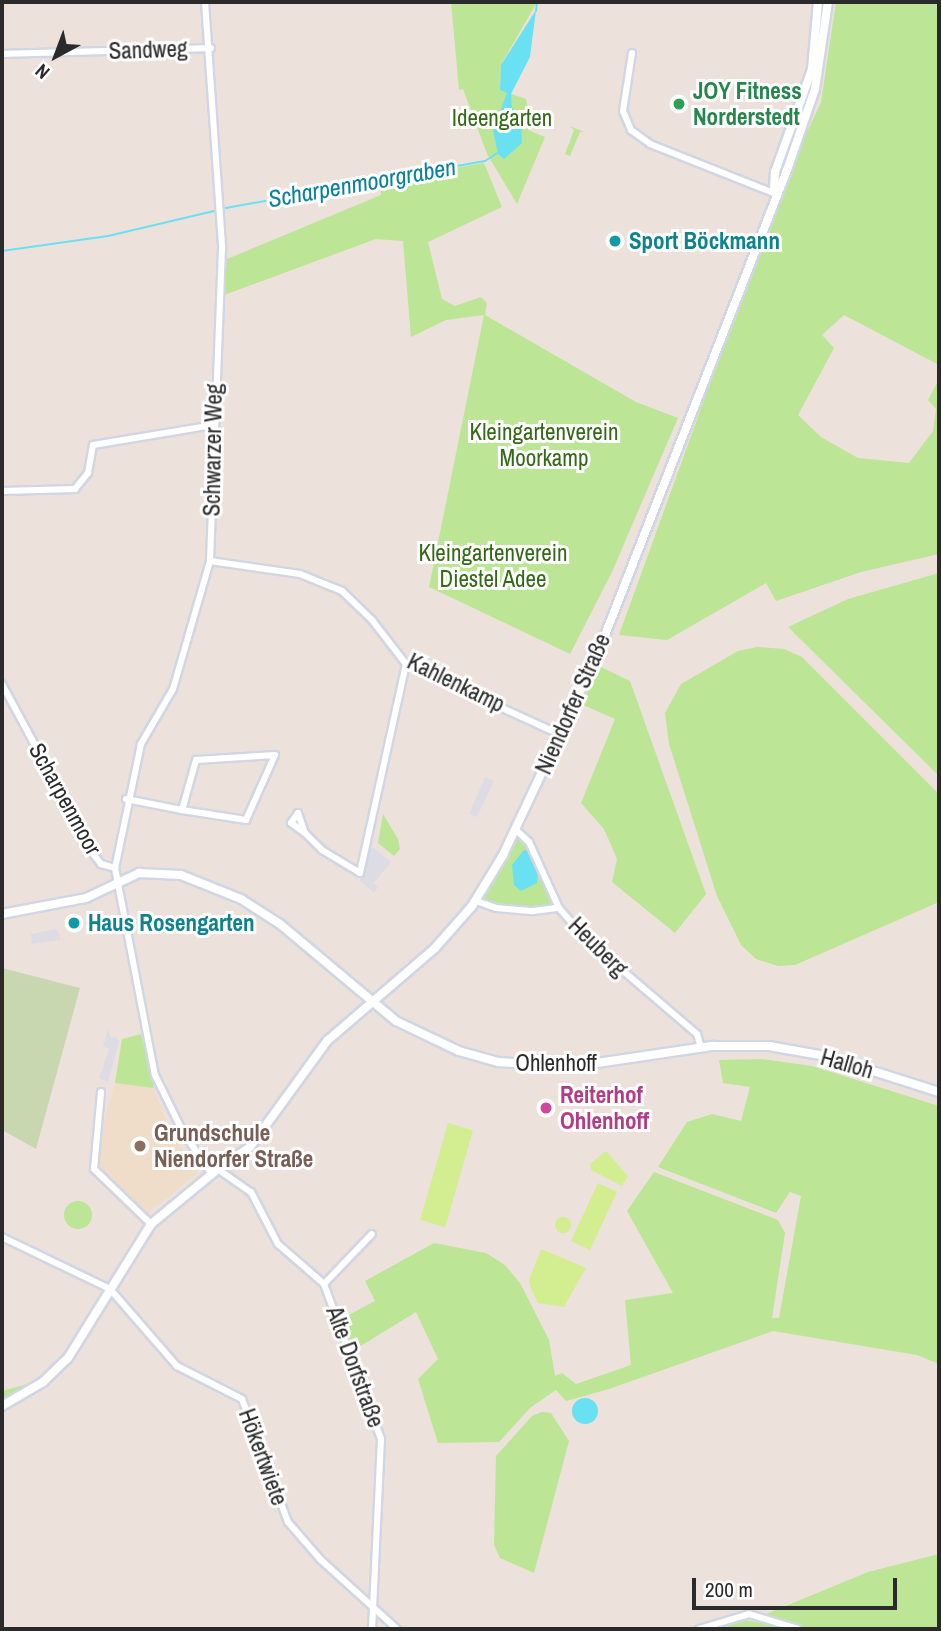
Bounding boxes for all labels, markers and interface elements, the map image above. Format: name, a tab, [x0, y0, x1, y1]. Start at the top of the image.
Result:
north arrow	[21, 21, 91, 91]
street label: Sandweg	[108, 35, 188, 65]
text: N	[29, 58, 55, 85]
place label: JOY Fitness Norderstedt	[693, 77, 802, 131]
marker: JOY Fitness Norderstedt	[671, 96, 687, 112]
park label: Ideengarten	[452, 104, 552, 132]
water label: Scharpenmoorgraben	[266, 152, 458, 214]
place label: Sport Böckmann	[629, 227, 780, 255]
marker: Sport Böckmann	[607, 233, 623, 249]
street label: Schwarzer Weg	[198, 383, 228, 517]
park label: Kleingartenverein Moorkamp	[470, 418, 618, 472]
park label: Kleingartenverein Diestel Adee	[419, 539, 567, 593]
street label: Niendorfer Straße	[530, 629, 616, 779]
street label: Kahlenkamp	[403, 648, 509, 718]
street label: Scharpenmoor	[23, 738, 107, 860]
place label: Haus Rosengarten	[88, 909, 255, 937]
street label: Heuberg	[563, 912, 633, 982]
marker: Haus Rosengarten	[66, 915, 82, 931]
street label: Halloh	[818, 1043, 876, 1085]
street label: Ohlenhoff	[515, 1049, 597, 1077]
place label: Reiterhof Ohlenhoff	[560, 1081, 649, 1135]
marker: Reiterhof Ohlenhoff	[538, 1100, 554, 1116]
place label: Grundschule Niendorfer Straße	[154, 1119, 313, 1173]
marker: Grundschule Niendorfer Straße	[132, 1138, 148, 1154]
street label: Alte Dorfstraße	[320, 1303, 390, 1431]
street label: Hökertwiete	[233, 1405, 293, 1509]
scale bar	[696, 1564, 901, 1608]
text: 200 m	[705, 1575, 753, 1604]

